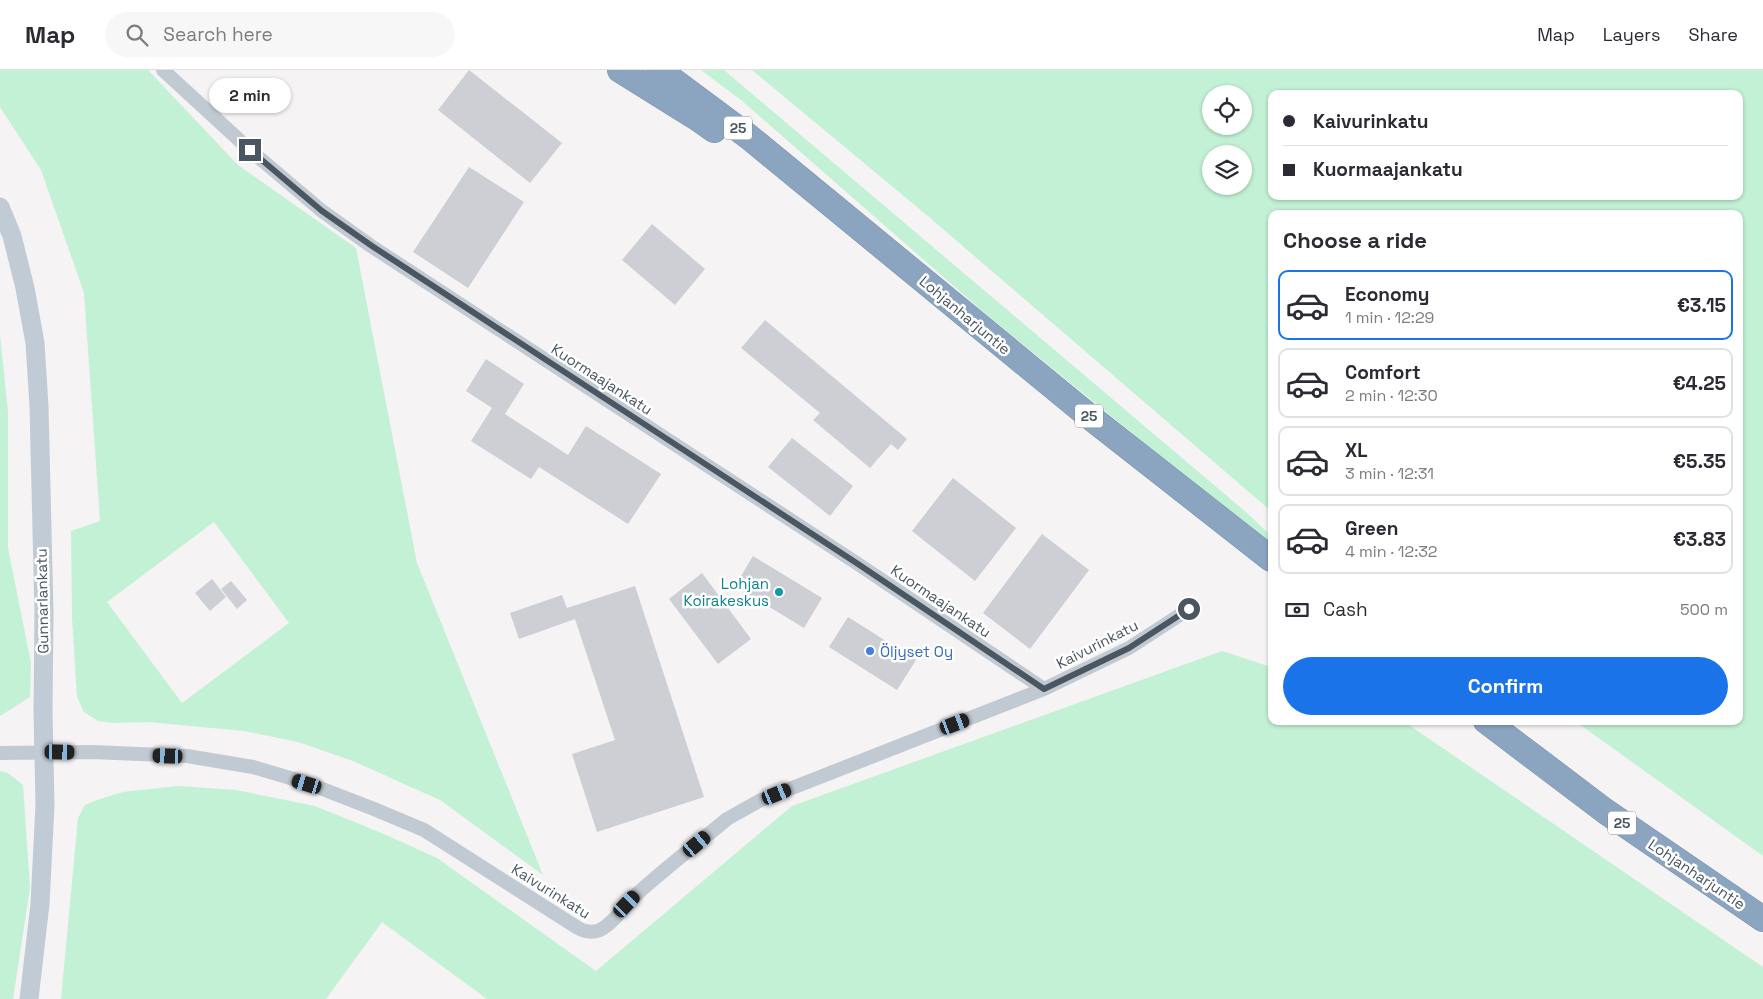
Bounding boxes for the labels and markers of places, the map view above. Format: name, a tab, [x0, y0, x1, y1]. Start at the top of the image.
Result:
place label: Lohjan Koirakeskus	[684, 574, 769, 610]
marker: Lohjan Koirakeskus	[773, 586, 785, 598]
place label: Öljyset Oy	[880, 642, 953, 661]
marker: Öljyset Oy	[864, 645, 876, 657]

